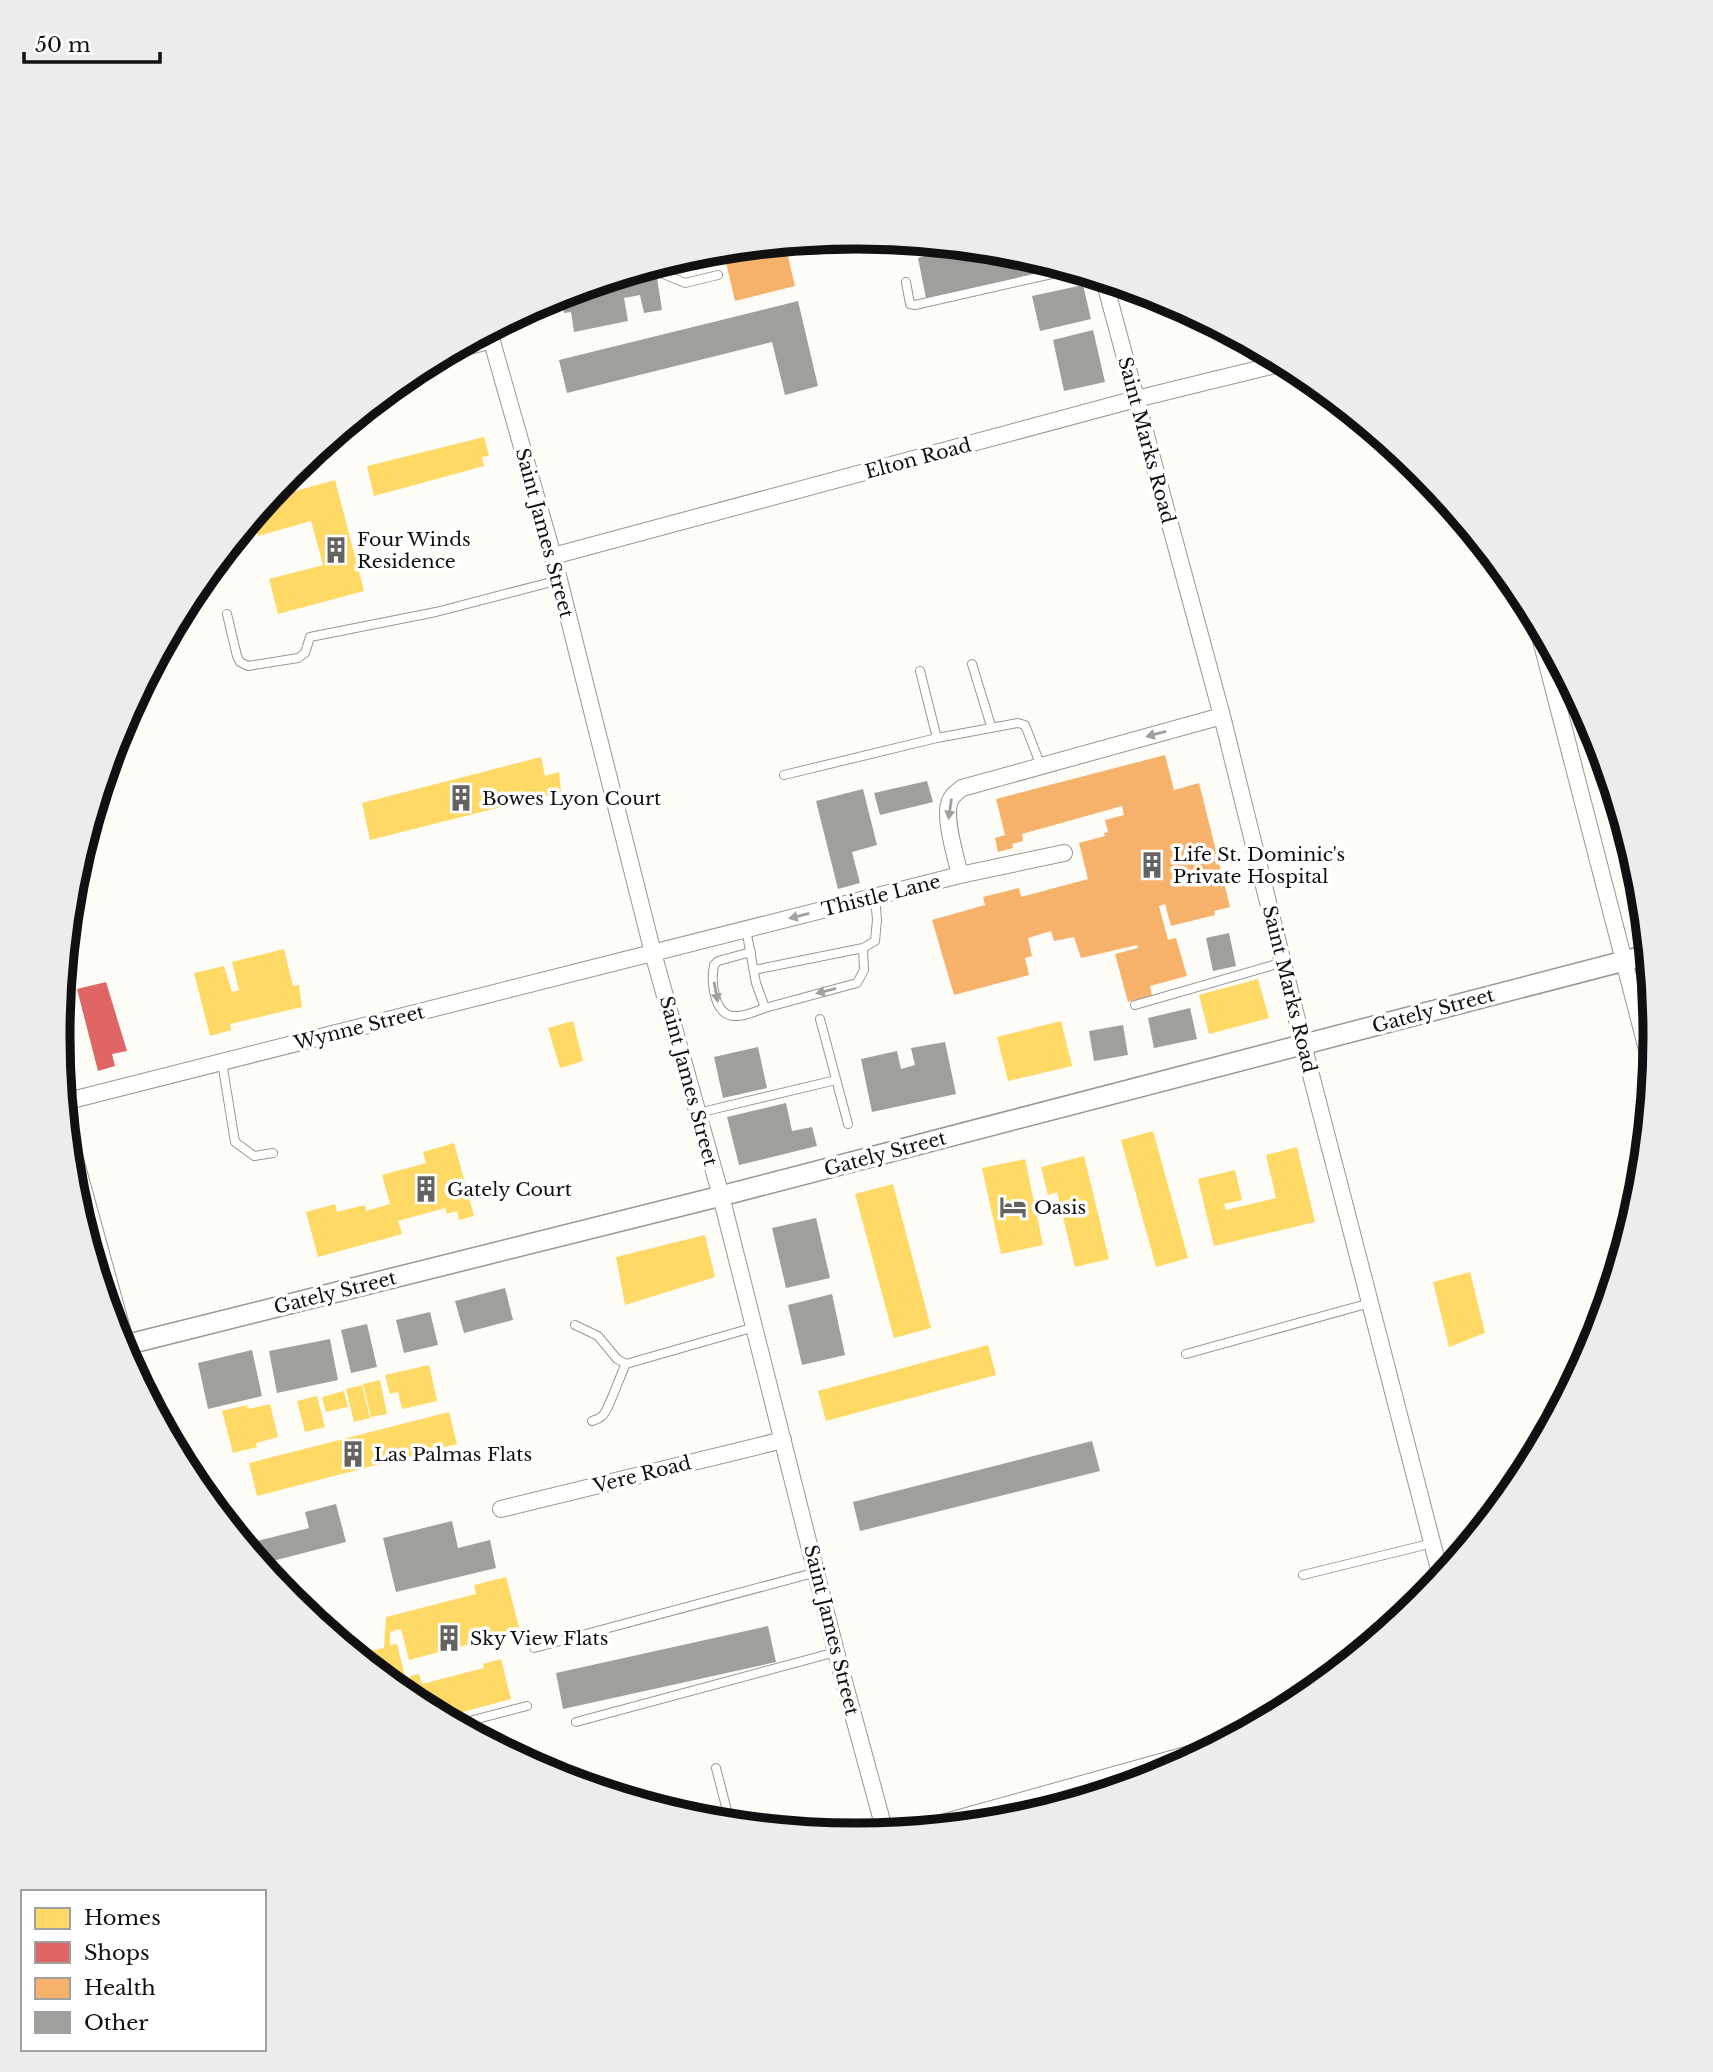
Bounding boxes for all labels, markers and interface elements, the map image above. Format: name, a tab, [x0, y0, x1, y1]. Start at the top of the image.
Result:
scale bar	[24, 21, 161, 65]
text: 50 m	[35, 32, 91, 58]
street label: Saint Marks Road	[1113, 354, 1180, 526]
street label: Elton Road	[863, 433, 974, 484]
street label: Saint James Street	[511, 446, 578, 621]
place label: Four Winds Residence	[357, 528, 471, 573]
building icon: Four Winds Residence	[321, 535, 351, 565]
one-way arrow	[1145, 729, 1167, 740]
building icon: Bowes Lyon Court	[446, 783, 476, 813]
place label: Bowes Lyon Court	[482, 787, 662, 810]
one-way arrow	[945, 798, 956, 820]
place label: Life St. Dominic's Private Hospital	[1173, 843, 1345, 888]
building icon: Life St. Dominic's Private Hospital	[1137, 850, 1167, 880]
street label: Thistle Lane	[819, 870, 943, 921]
street label: Saint Marks Road	[1258, 903, 1321, 1075]
one-way arrow	[788, 911, 810, 922]
one-way arrow	[710, 981, 721, 1003]
street label: Gately Street	[1370, 983, 1497, 1038]
one-way arrow	[815, 986, 837, 997]
street label: Saint James Street	[655, 994, 722, 1169]
street label: Wynne Street	[291, 1000, 427, 1055]
street label: Gately Street	[822, 1126, 949, 1181]
building icon: Gately Court	[411, 1174, 441, 1204]
place label: Gately Court	[447, 1178, 573, 1201]
hotel icon: Oasis	[998, 1192, 1028, 1222]
place label: Oasis	[1034, 1196, 1086, 1219]
street label: Gately Street	[272, 1266, 400, 1319]
building icon: Las Palmas Flats	[338, 1439, 368, 1469]
place label: Las Palmas Flats	[374, 1443, 532, 1466]
street label: Vere Road	[590, 1451, 694, 1498]
street label: Saint James Street	[799, 1542, 864, 1719]
building icon: Sky View Flats	[434, 1623, 464, 1653]
place label: Sky View Flats	[470, 1627, 608, 1650]
legend	[21, 1890, 266, 2051]
text: Homes	[84, 1905, 161, 1931]
text: Shops	[84, 1940, 150, 1966]
text: Health	[84, 1975, 156, 2001]
text: Other	[84, 2010, 148, 2036]

